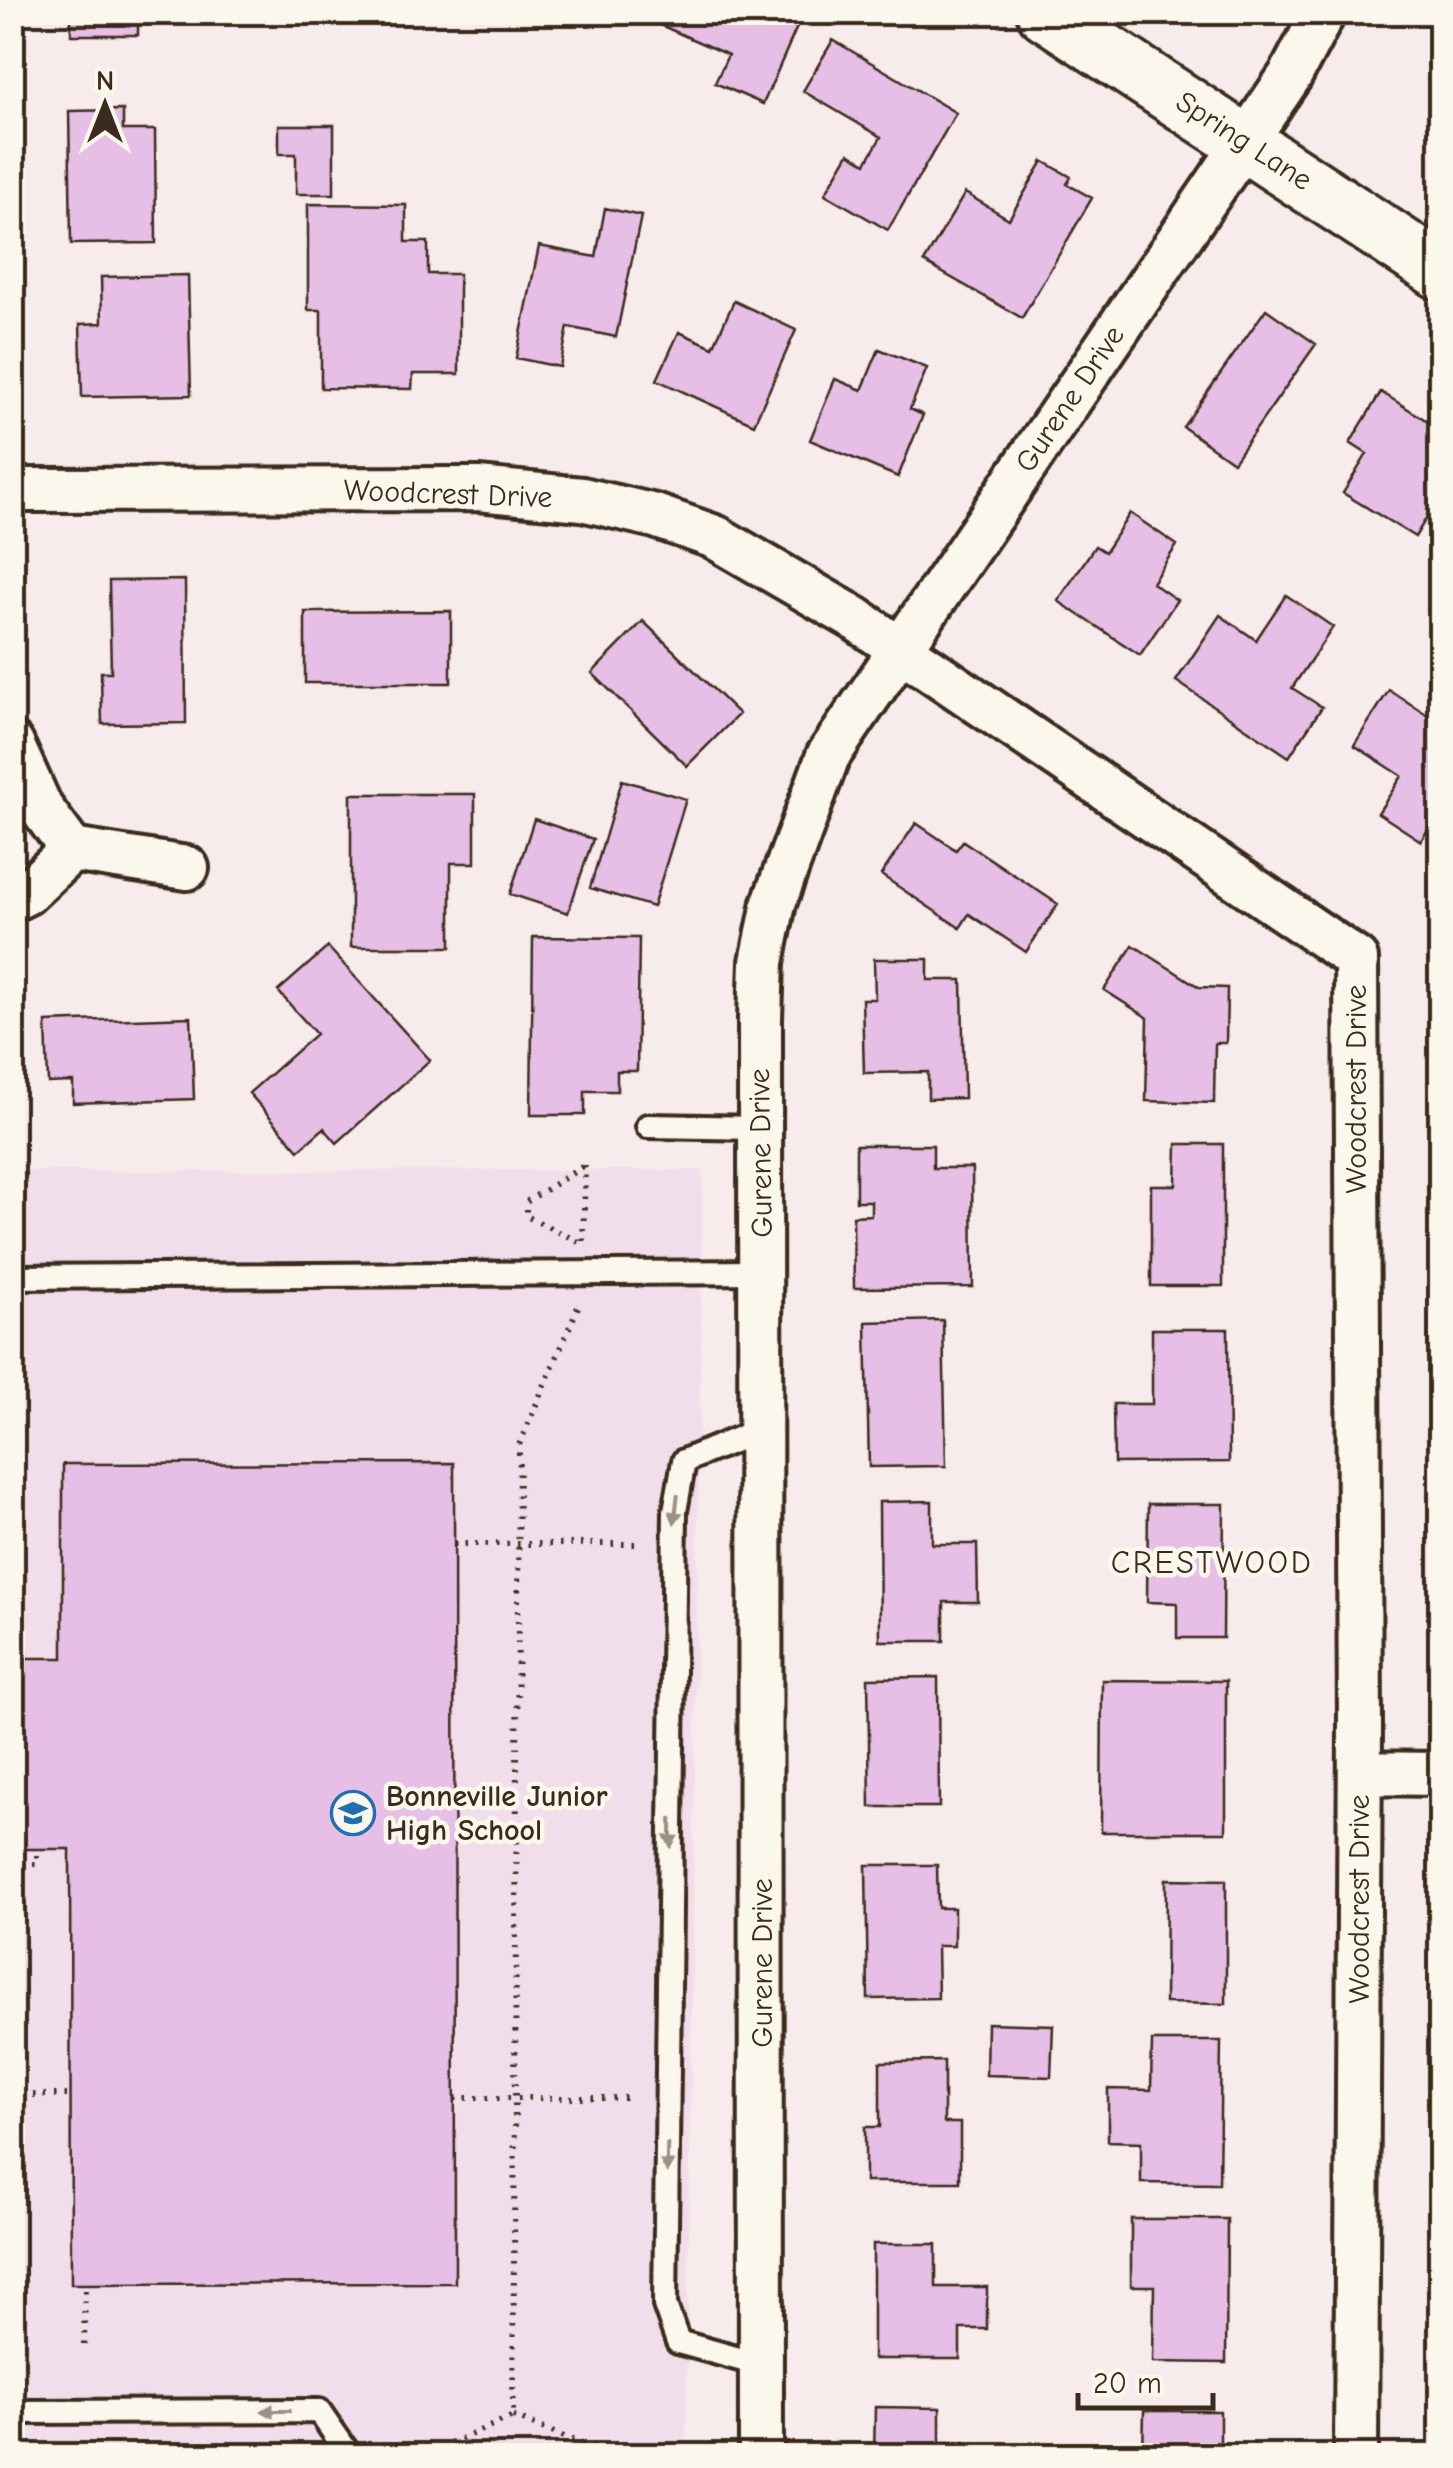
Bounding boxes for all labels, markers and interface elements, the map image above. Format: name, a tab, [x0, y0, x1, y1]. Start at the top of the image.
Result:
north arrow	[55, 55, 155, 155]
text: N	[96, 65, 114, 97]
street label: Spring Lane	[1169, 84, 1319, 198]
street label: Gurene Drive	[1008, 319, 1132, 479]
street label: Woodcrest Drive	[343, 473, 553, 515]
street label: Woodcrest Drive	[1339, 985, 1374, 1193]
street label: Gurene Drive	[742, 1068, 780, 1238]
one-way arrow	[668, 1493, 684, 1525]
district label: CRESTWOOD	[1111, 1544, 1313, 1581]
place label: Bonneville Junior High School	[386, 1779, 608, 1848]
school or university icon: Bonneville Junior High School	[330, 1790, 376, 1836]
street label: Woodcrest Drive	[1342, 1795, 1377, 2003]
one-way arrow	[663, 1818, 679, 1850]
street label: Gurene Drive	[745, 1878, 780, 2048]
one-way arrow	[659, 2143, 675, 2175]
scale bar	[1078, 2348, 1213, 2410]
text: 20 m	[1093, 2366, 1162, 2401]
one-way arrow	[259, 2403, 291, 2419]

